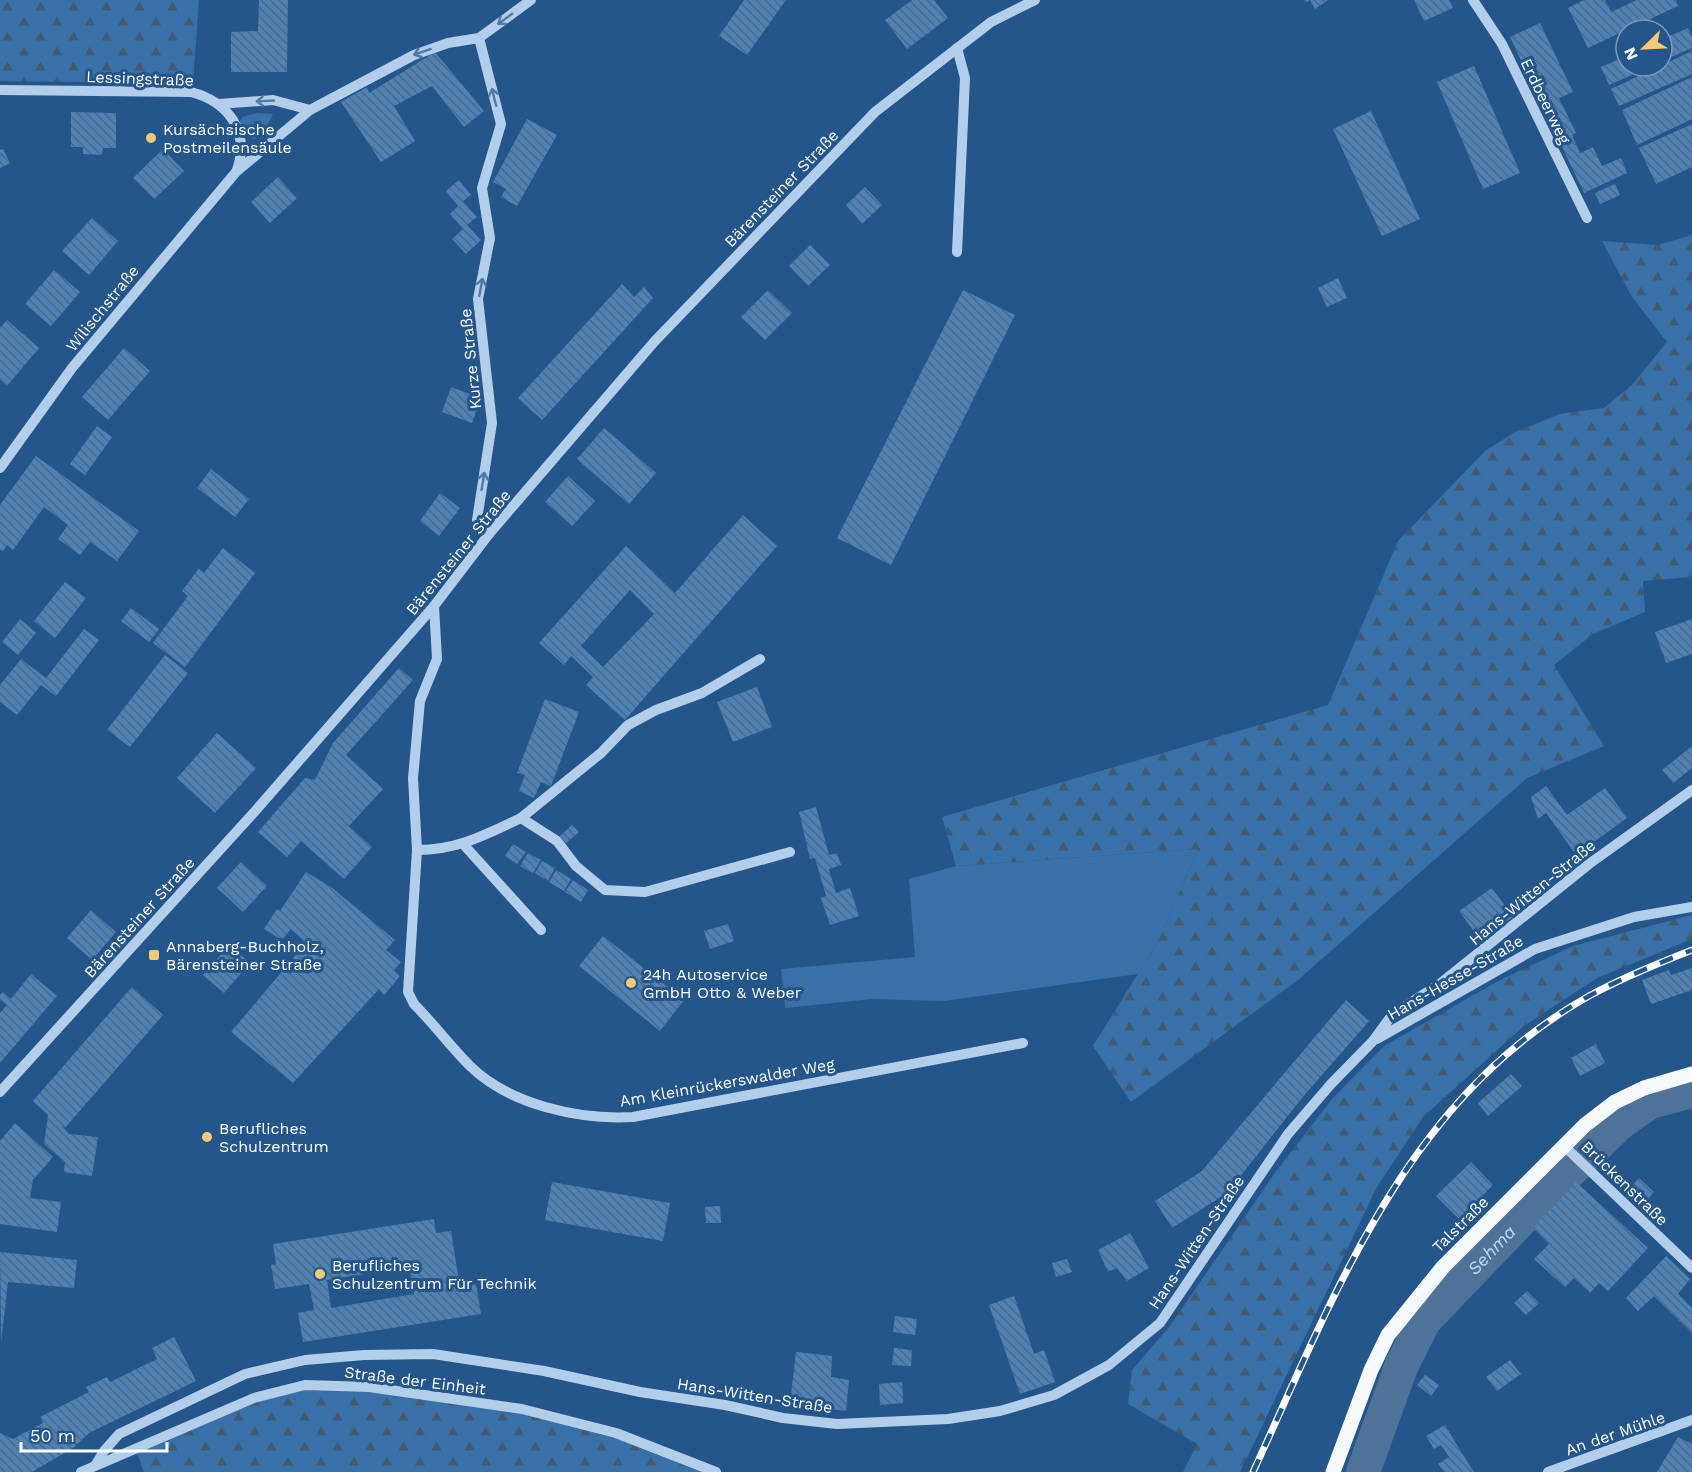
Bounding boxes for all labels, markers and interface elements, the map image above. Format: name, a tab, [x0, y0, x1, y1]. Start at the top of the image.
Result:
one-way arrow	[497, 13, 513, 25]
north arrow	[1614, 18, 1674, 78]
text: N	[1620, 45, 1642, 63]
one-way arrow	[413, 47, 432, 58]
street label: Erdbeerweg	[1517, 56, 1575, 147]
street label: Lessingstraße	[86, 67, 194, 90]
one-way arrow	[487, 88, 499, 107]
one-way arrow	[255, 95, 275, 106]
place label: Kursächsische Postmeilensäule	[163, 120, 292, 157]
street label: Bärensteiner Straße	[720, 126, 842, 251]
marker: Kursächsische Postmeilensäule	[144, 131, 158, 145]
street label: Wilischstraße	[62, 261, 143, 355]
one-way arrow	[476, 278, 487, 298]
street label: Kurze Straße	[456, 308, 485, 410]
one-way arrow	[477, 471, 488, 491]
street label: Bärensteiner Straße	[402, 486, 515, 619]
street label: Hans-Witten-Straße	[1465, 836, 1599, 949]
street label: Bärensteiner Straße	[80, 853, 199, 982]
street label: Hans-Hesse-Straße	[1384, 931, 1526, 1024]
place label: Annaberg-Buchholz, Bärensteiner Straße	[166, 937, 324, 974]
marker: Annaberg-Buchholz, Bärensteiner Straße	[147, 948, 161, 962]
place label: 24h Autoservice GmbH Otto & Weber	[643, 965, 802, 1002]
marker: 24h Autoservice GmbH Otto & Weber	[624, 976, 638, 990]
street label: Am Kleinrückerswalder Weg	[618, 1054, 836, 1111]
place label: Berufliches Schulzentrum	[219, 1119, 329, 1156]
marker: Berufliches Schulzentrum	[200, 1130, 214, 1144]
street label: Brückenstraße	[1577, 1137, 1672, 1230]
street label: Hans-Witten-Straße	[1145, 1172, 1248, 1313]
street label: Talstraße	[1428, 1192, 1492, 1256]
water label: Sehma	[1463, 1221, 1520, 1279]
place label: Berufliches Schulzentrum Für Technik	[332, 1256, 537, 1293]
marker: Berufliches Schulzentrum Für Technik	[313, 1267, 327, 1281]
street label: Straße der Einheit	[343, 1362, 487, 1399]
street label: Hans-Witten-Straße	[676, 1374, 834, 1417]
street label: An der Mühle	[1563, 1408, 1668, 1459]
scale bar	[21, 1415, 166, 1453]
text: 50 m	[30, 1425, 75, 1446]

